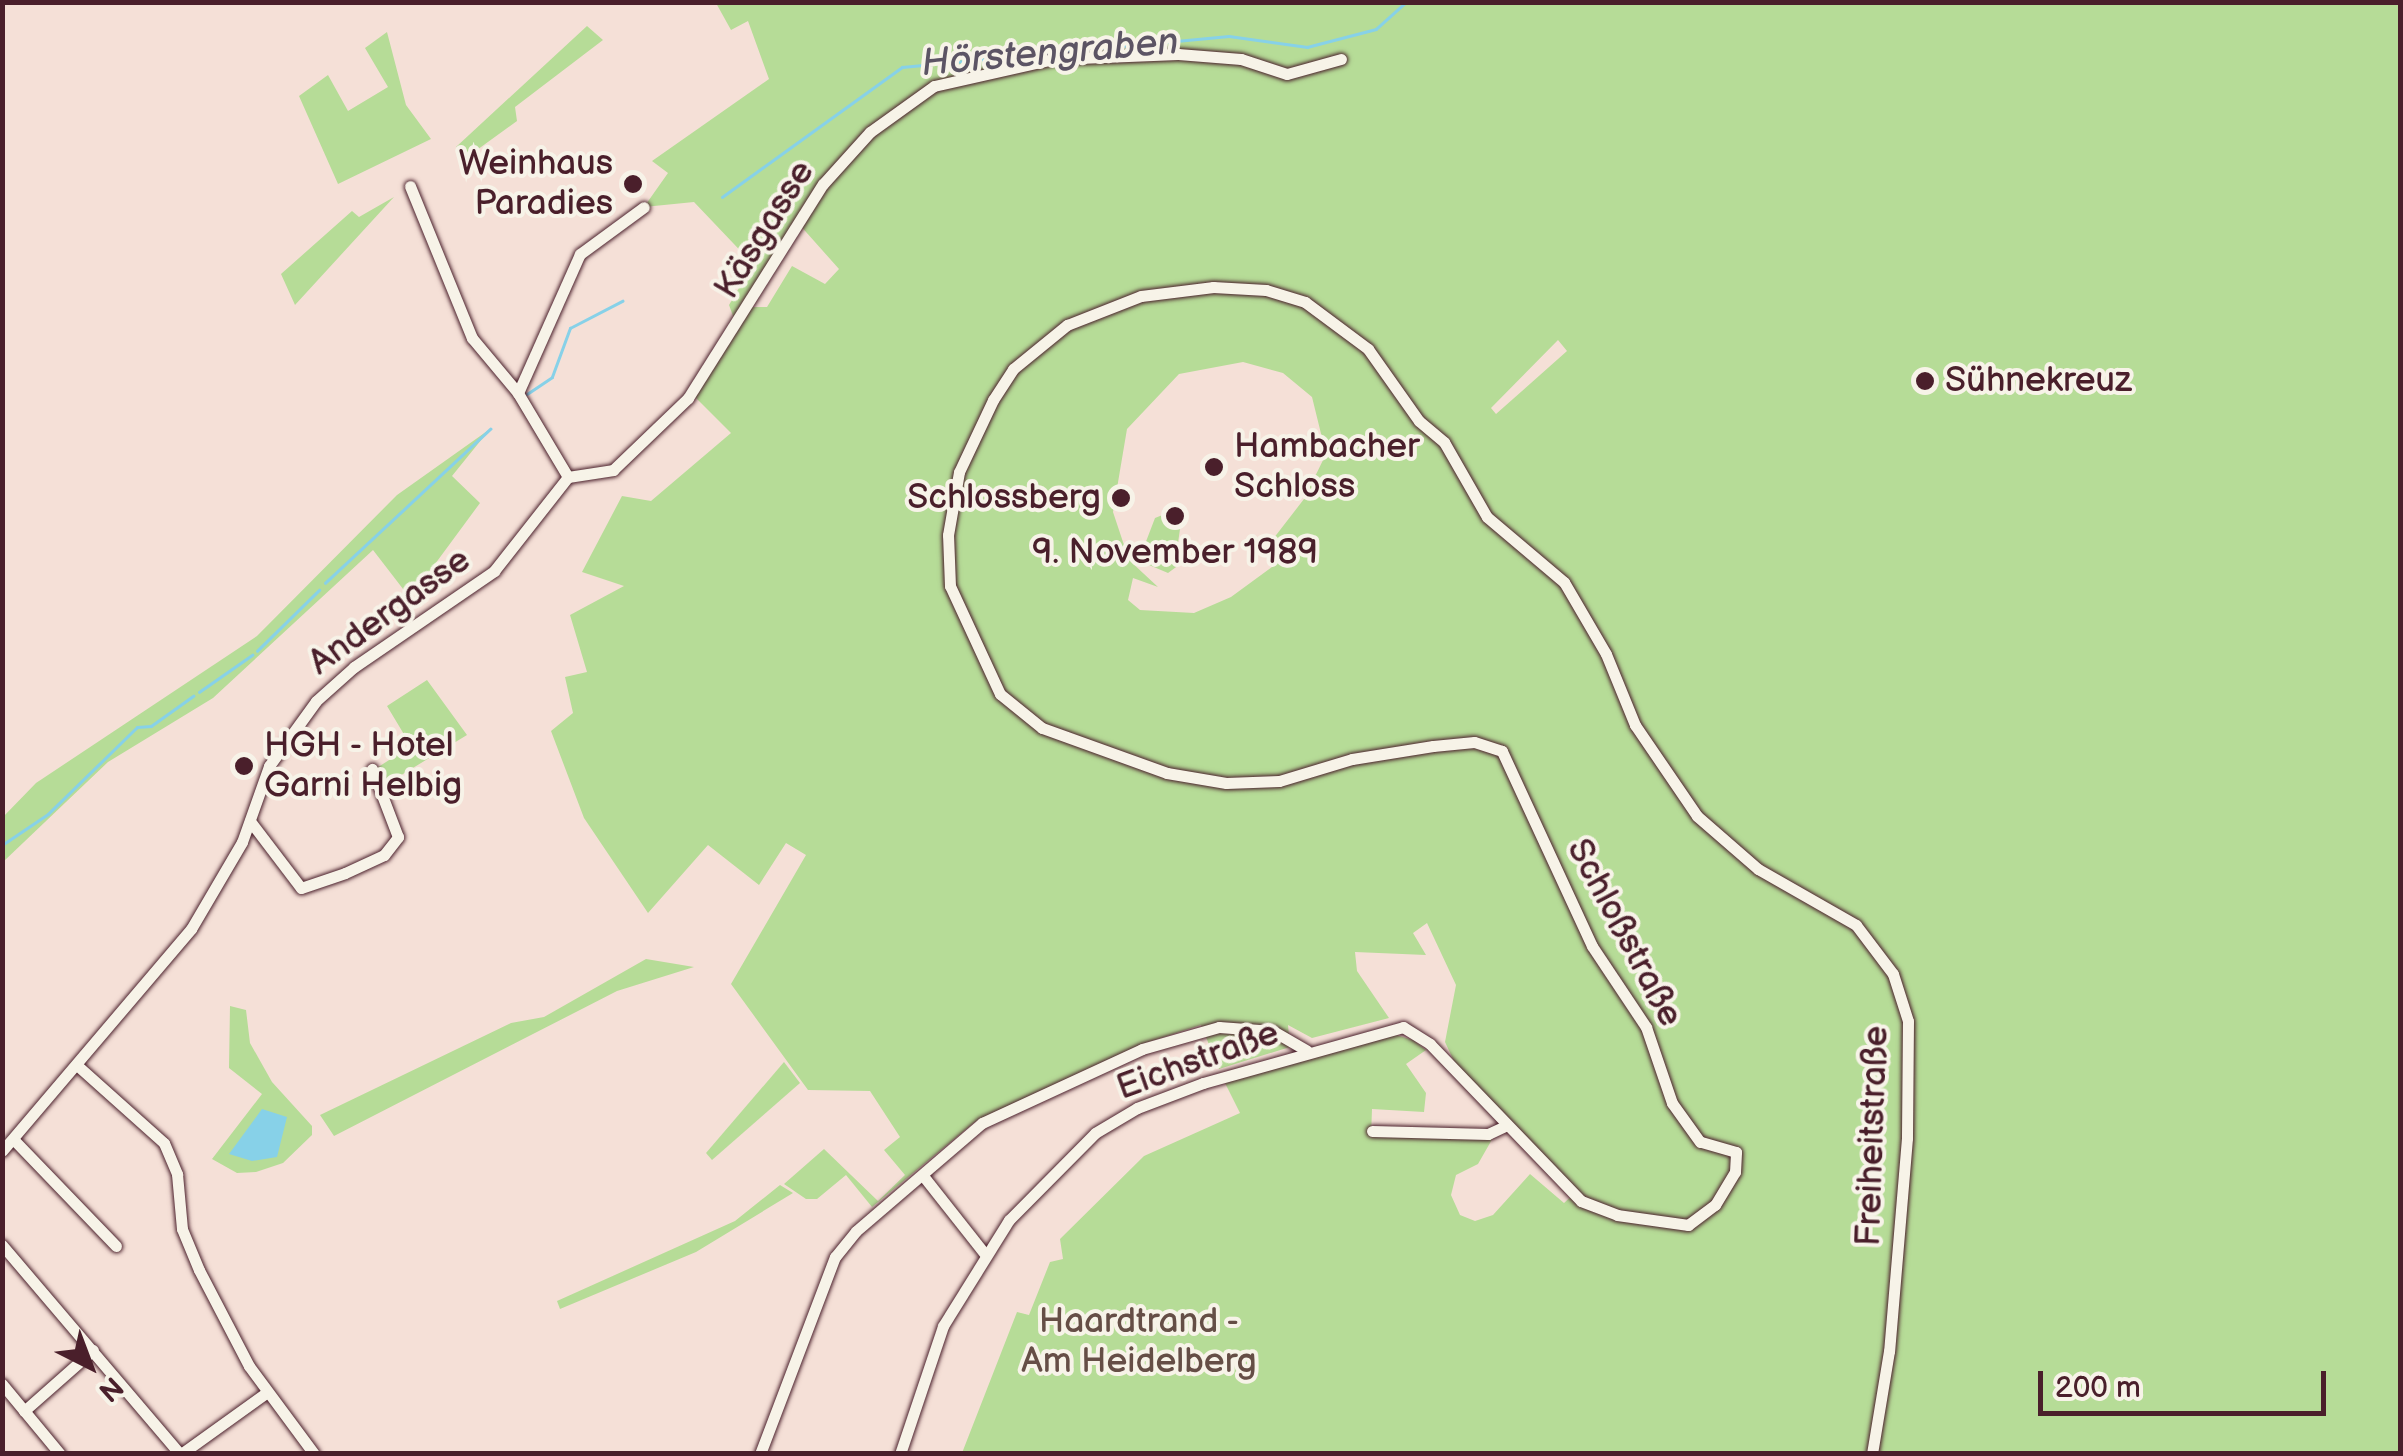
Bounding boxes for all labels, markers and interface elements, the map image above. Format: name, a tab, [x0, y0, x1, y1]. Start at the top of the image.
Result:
water label: Hörstengraben	[920, 19, 1180, 87]
place label: Weinhaus Paradies	[458, 143, 613, 225]
street label: Käsgasse	[706, 153, 824, 307]
marker: Weinhaus Paradies	[622, 173, 644, 195]
place label: Sühnekreuz	[1945, 360, 2132, 402]
marker: Sühnekreuz	[1914, 370, 1936, 392]
place label: Hambacher Schloss	[1234, 426, 1420, 508]
marker: Hambacher Schloss	[1203, 456, 1225, 478]
place label: Schlossberg	[907, 477, 1101, 519]
marker: Schlossberg	[1110, 487, 1132, 509]
marker: 9. November 1989	[1164, 505, 1186, 527]
place label: 9. November 1989	[1032, 532, 1318, 574]
street label: Andergasse	[301, 539, 479, 685]
place label: HGH - Hotel Garni Helbig	[264, 725, 462, 807]
marker: HGH - Hotel Garni Helbig	[233, 755, 255, 777]
street label: Schloßstraße	[1557, 832, 1691, 1034]
street label: Eichstraße	[1111, 1012, 1285, 1110]
street label: Freiheitstraße	[1848, 1025, 1898, 1247]
park label: Haardtrand - Am Heidelberg	[1021, 1301, 1257, 1383]
north arrow	[40, 1316, 140, 1416]
scale bar	[2043, 1351, 2330, 1413]
text: N	[92, 1369, 129, 1408]
text: 200 m	[2055, 1370, 2141, 1406]

